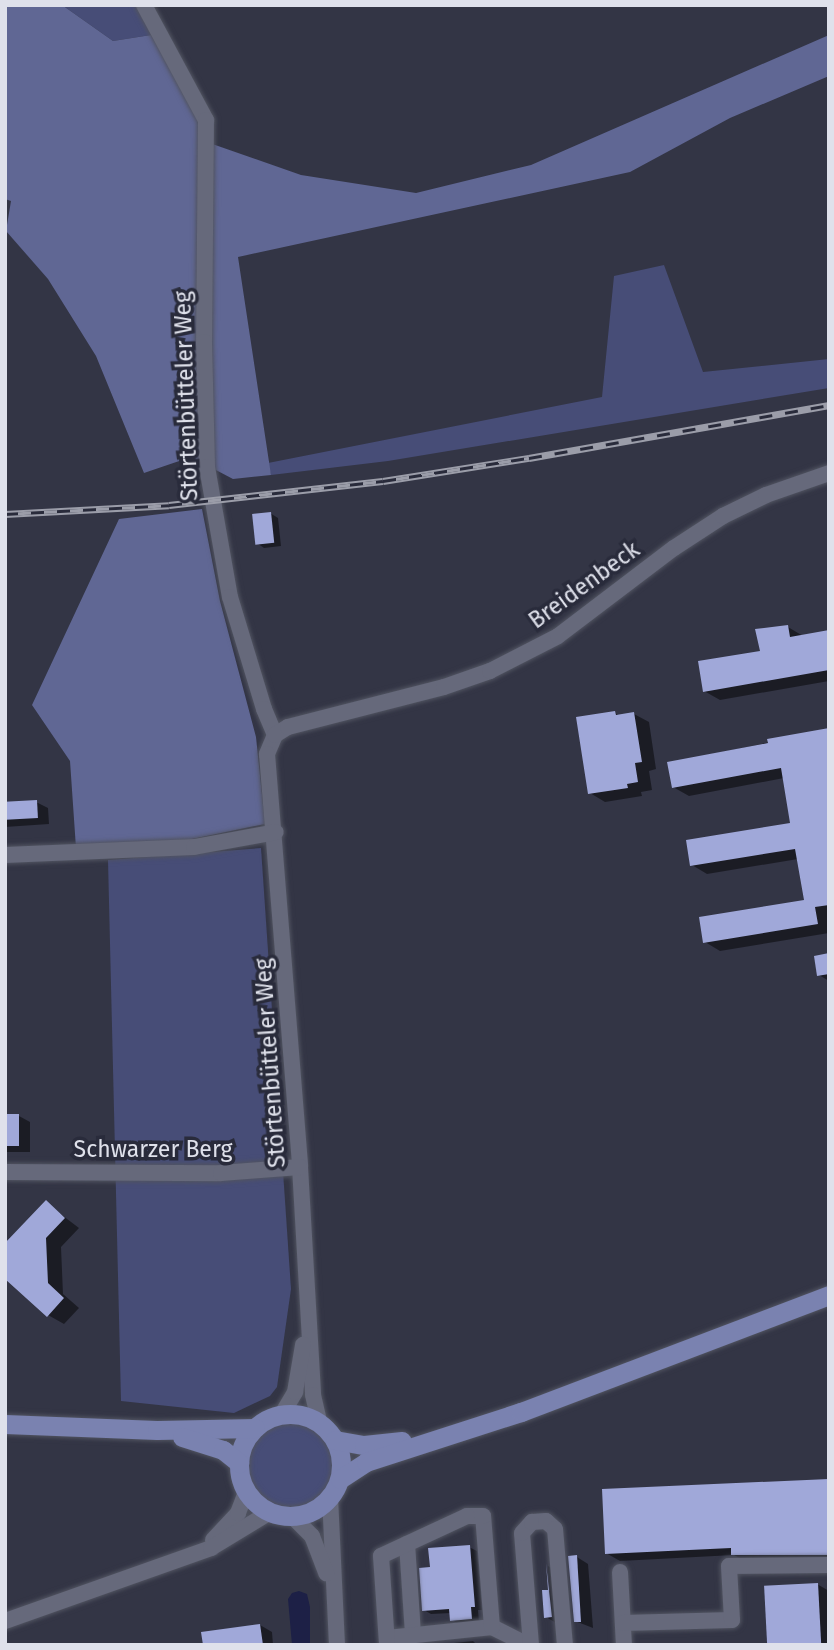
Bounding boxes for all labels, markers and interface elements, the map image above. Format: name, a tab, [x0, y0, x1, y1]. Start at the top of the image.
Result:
street label: Störtenbütteler Weg	[169, 291, 203, 501]
street label: Breidenbeck	[523, 536, 645, 634]
street label: Störtenbütteler Weg	[249, 957, 291, 1169]
street label: Schwarzer Berg	[74, 1135, 232, 1163]

